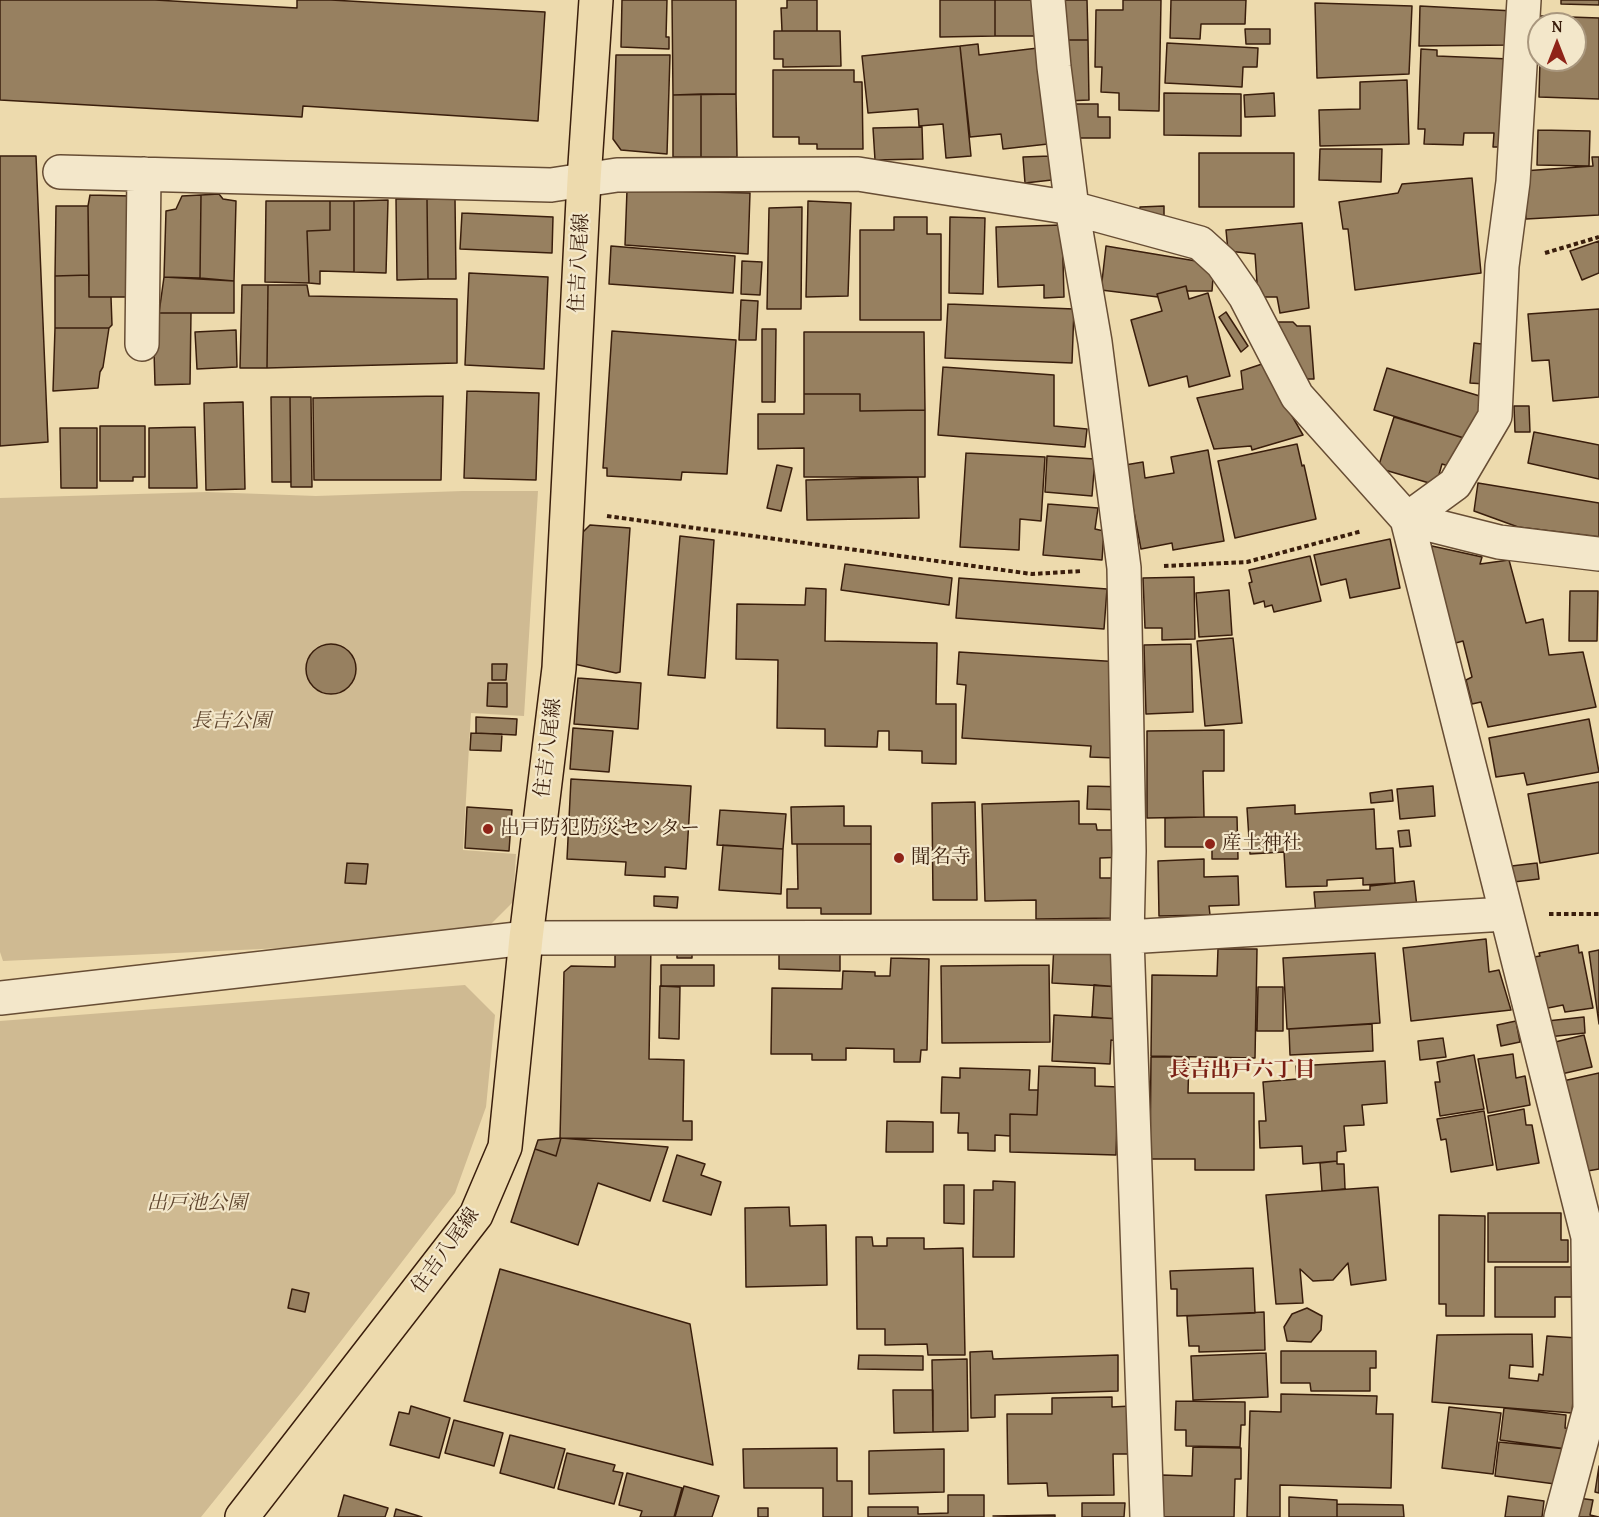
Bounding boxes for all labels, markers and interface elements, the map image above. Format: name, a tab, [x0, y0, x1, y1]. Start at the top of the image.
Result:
north arrow	[1527, 12, 1587, 72]
text: N	[1552, 14, 1562, 38]
street label: 住吉八尾線	[565, 212, 595, 314]
street label: 住吉八尾線	[531, 697, 567, 799]
park label: 長吉公園	[191, 710, 271, 734]
place label: 出戸防犯防災センター	[500, 817, 700, 841]
marker: 出戸防犯防災センター	[481, 822, 495, 836]
place label: 産土神社	[1222, 832, 1302, 856]
marker: 産土神社	[1203, 837, 1217, 851]
place label: 聞名寺	[911, 846, 971, 870]
marker: 聞名寺	[892, 851, 906, 865]
district label: 長吉出戸六丁目	[1169, 1058, 1315, 1084]
park label: 出戸池公園	[147, 1192, 247, 1216]
street label: 住吉八尾線	[407, 1203, 485, 1299]

